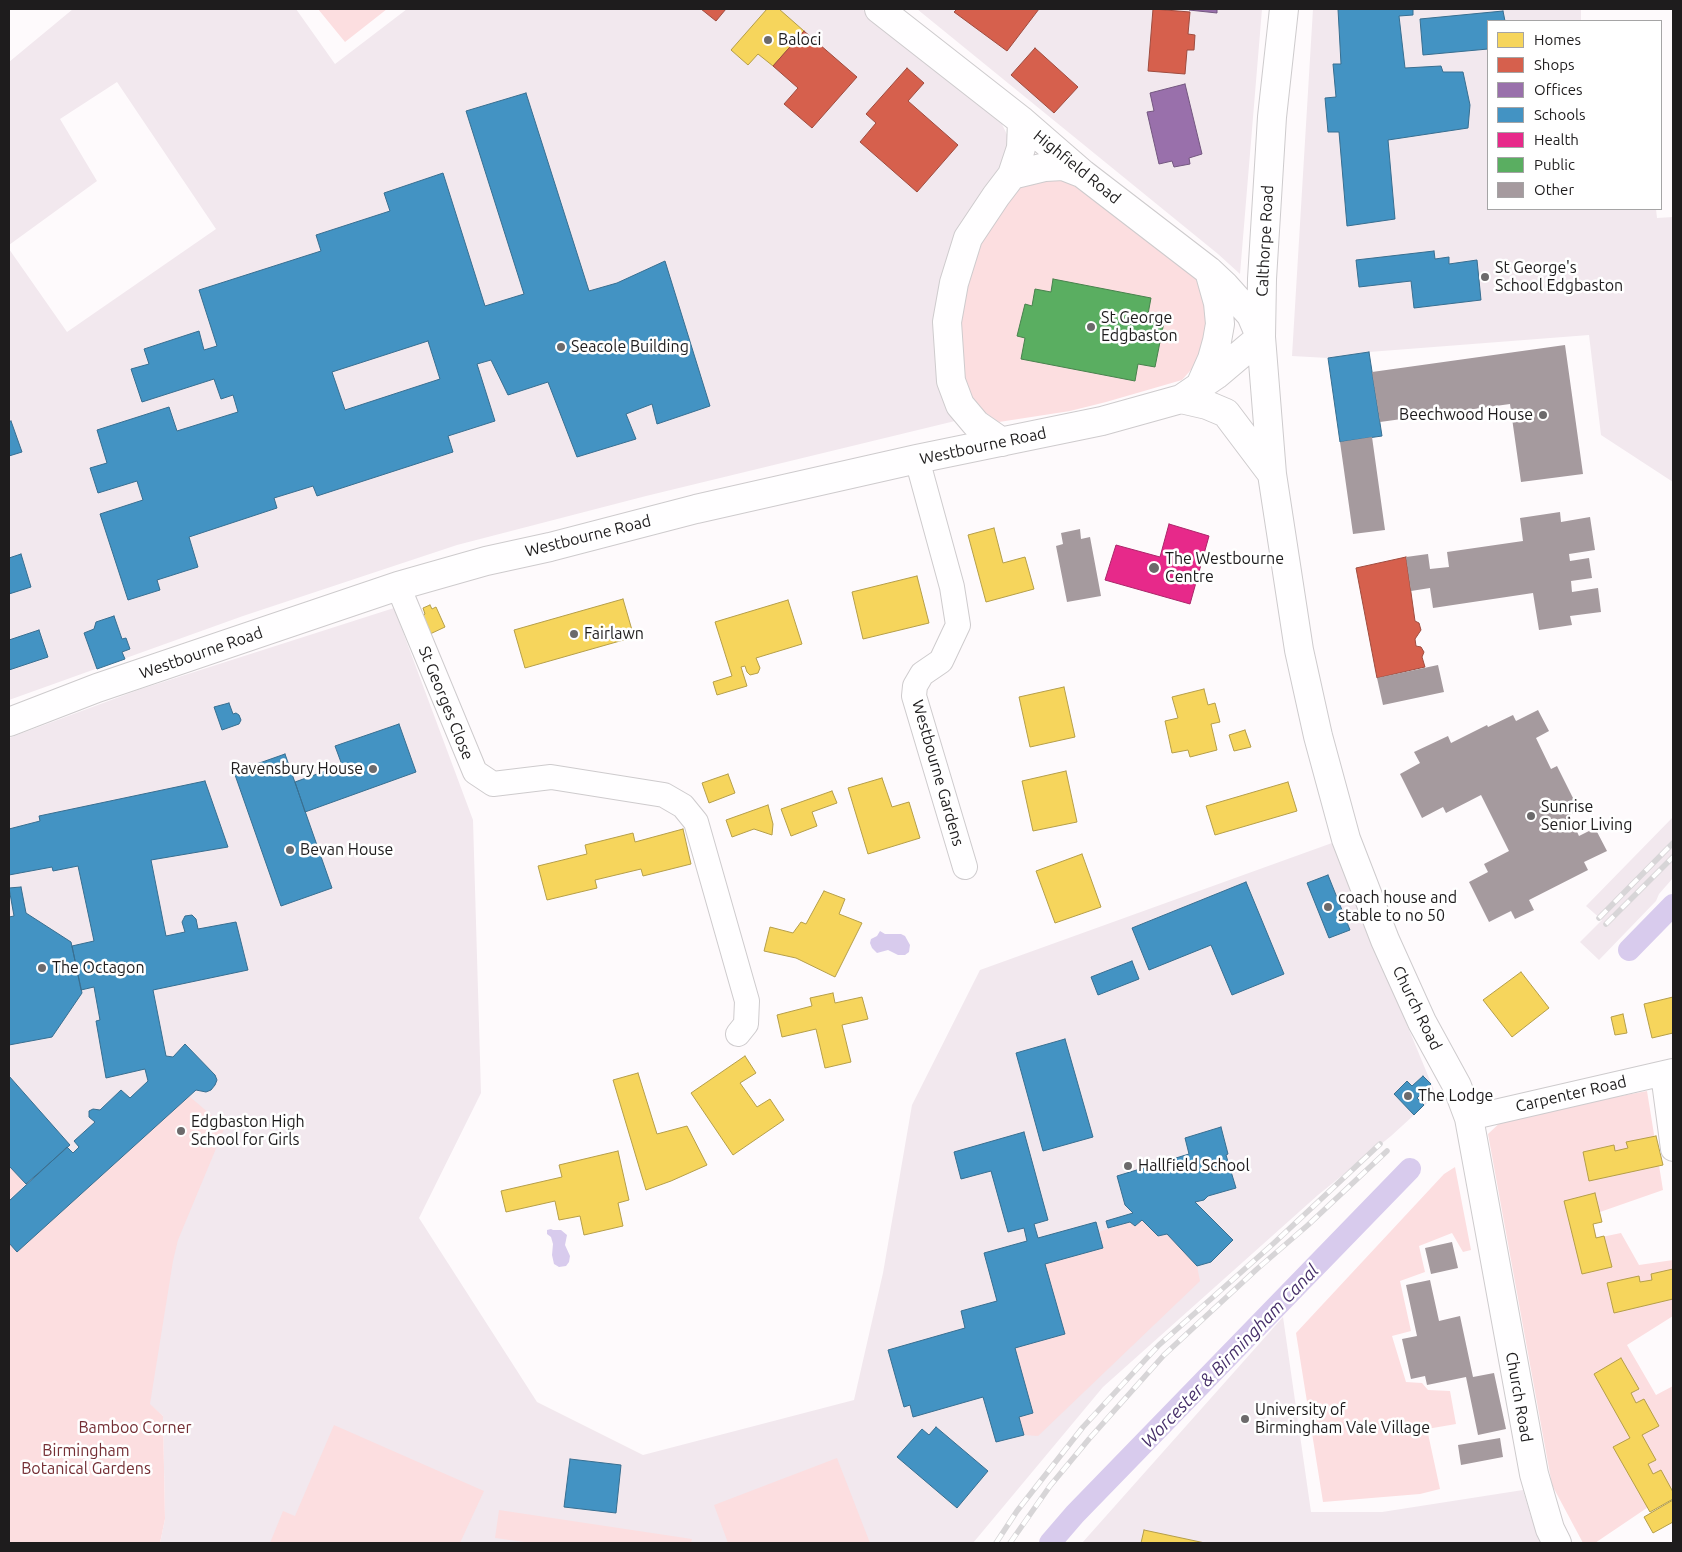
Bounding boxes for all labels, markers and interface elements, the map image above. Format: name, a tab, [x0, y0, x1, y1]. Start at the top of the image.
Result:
legend	[1487, 20, 1662, 210]
place label: Baloci	[778, 30, 821, 50]
text: Homes	[1534, 31, 1581, 48]
marker: Baloci	[762, 34, 774, 46]
text: Shops	[1534, 56, 1575, 73]
text: Offices	[1534, 81, 1582, 98]
text: Schools	[1534, 106, 1585, 123]
street label: Highfield Road	[1030, 126, 1124, 208]
text: Health	[1534, 131, 1579, 148]
text: Public	[1534, 156, 1575, 173]
text: Other	[1534, 181, 1574, 198]
street label: Calthorpe Road	[1252, 185, 1278, 297]
place label: St George's School Edgbaston	[1495, 258, 1623, 296]
marker: St George's School Edgbaston	[1479, 271, 1491, 283]
place label: St George Edgbaston	[1101, 308, 1178, 346]
marker: St George Edgbaston	[1085, 321, 1097, 333]
place label: Seacole Building	[571, 337, 689, 357]
marker: Seacole Building	[555, 341, 567, 353]
place label: Beechwood House	[1399, 405, 1533, 425]
marker: Beechwood House	[1537, 409, 1549, 421]
street label: Westbourne Road	[918, 423, 1048, 469]
street label: Westbourne Road	[523, 511, 653, 561]
place label: The Westbourne Centre	[1165, 549, 1284, 587]
marker: The Westbourne Centre	[1147, 561, 1161, 575]
street label: Westbourne Road	[137, 623, 265, 683]
place label: Fairlawn	[584, 624, 644, 644]
marker: Fairlawn	[568, 628, 580, 640]
street label: St Georges Close	[414, 643, 478, 763]
street label: Westbourne Gardens	[908, 698, 968, 848]
place label: Ravensbury House	[230, 759, 363, 779]
marker: Ravensbury House	[367, 763, 379, 775]
place label: Sunrise Senior Living	[1541, 797, 1632, 835]
marker: Sunrise Senior Living	[1525, 810, 1537, 822]
place label: Bevan House	[300, 840, 393, 860]
marker: Bevan House	[284, 844, 296, 856]
place label: coach house and stable to no 50	[1338, 888, 1457, 926]
marker: coach house and stable to no 50	[1322, 901, 1334, 913]
place label: The Octagon	[52, 958, 145, 978]
marker: The Octagon	[36, 962, 48, 974]
street label: Church Road	[1388, 963, 1446, 1053]
street label: Carpenter Road	[1514, 1072, 1628, 1116]
place label: The Lodge	[1418, 1086, 1493, 1106]
marker: The Lodge	[1402, 1090, 1414, 1102]
place label: Edgbaston High School for Girls	[191, 1112, 305, 1150]
marker: Edgbaston High School for Girls	[175, 1125, 187, 1137]
place label: Hallfield School	[1138, 1156, 1250, 1176]
marker: Hallfield School	[1122, 1160, 1134, 1172]
water label: Worcester & Birmingham Canal	[1137, 1260, 1323, 1452]
street label: Church Road	[1502, 1350, 1536, 1444]
place label: University of Birmingham Vale Village	[1255, 1400, 1430, 1438]
marker: University of Birmingham Vale Village	[1239, 1413, 1251, 1425]
park label: Bamboo Corner	[78, 1418, 192, 1438]
park label: Birmingham Botanical Gardens	[21, 1441, 151, 1479]

